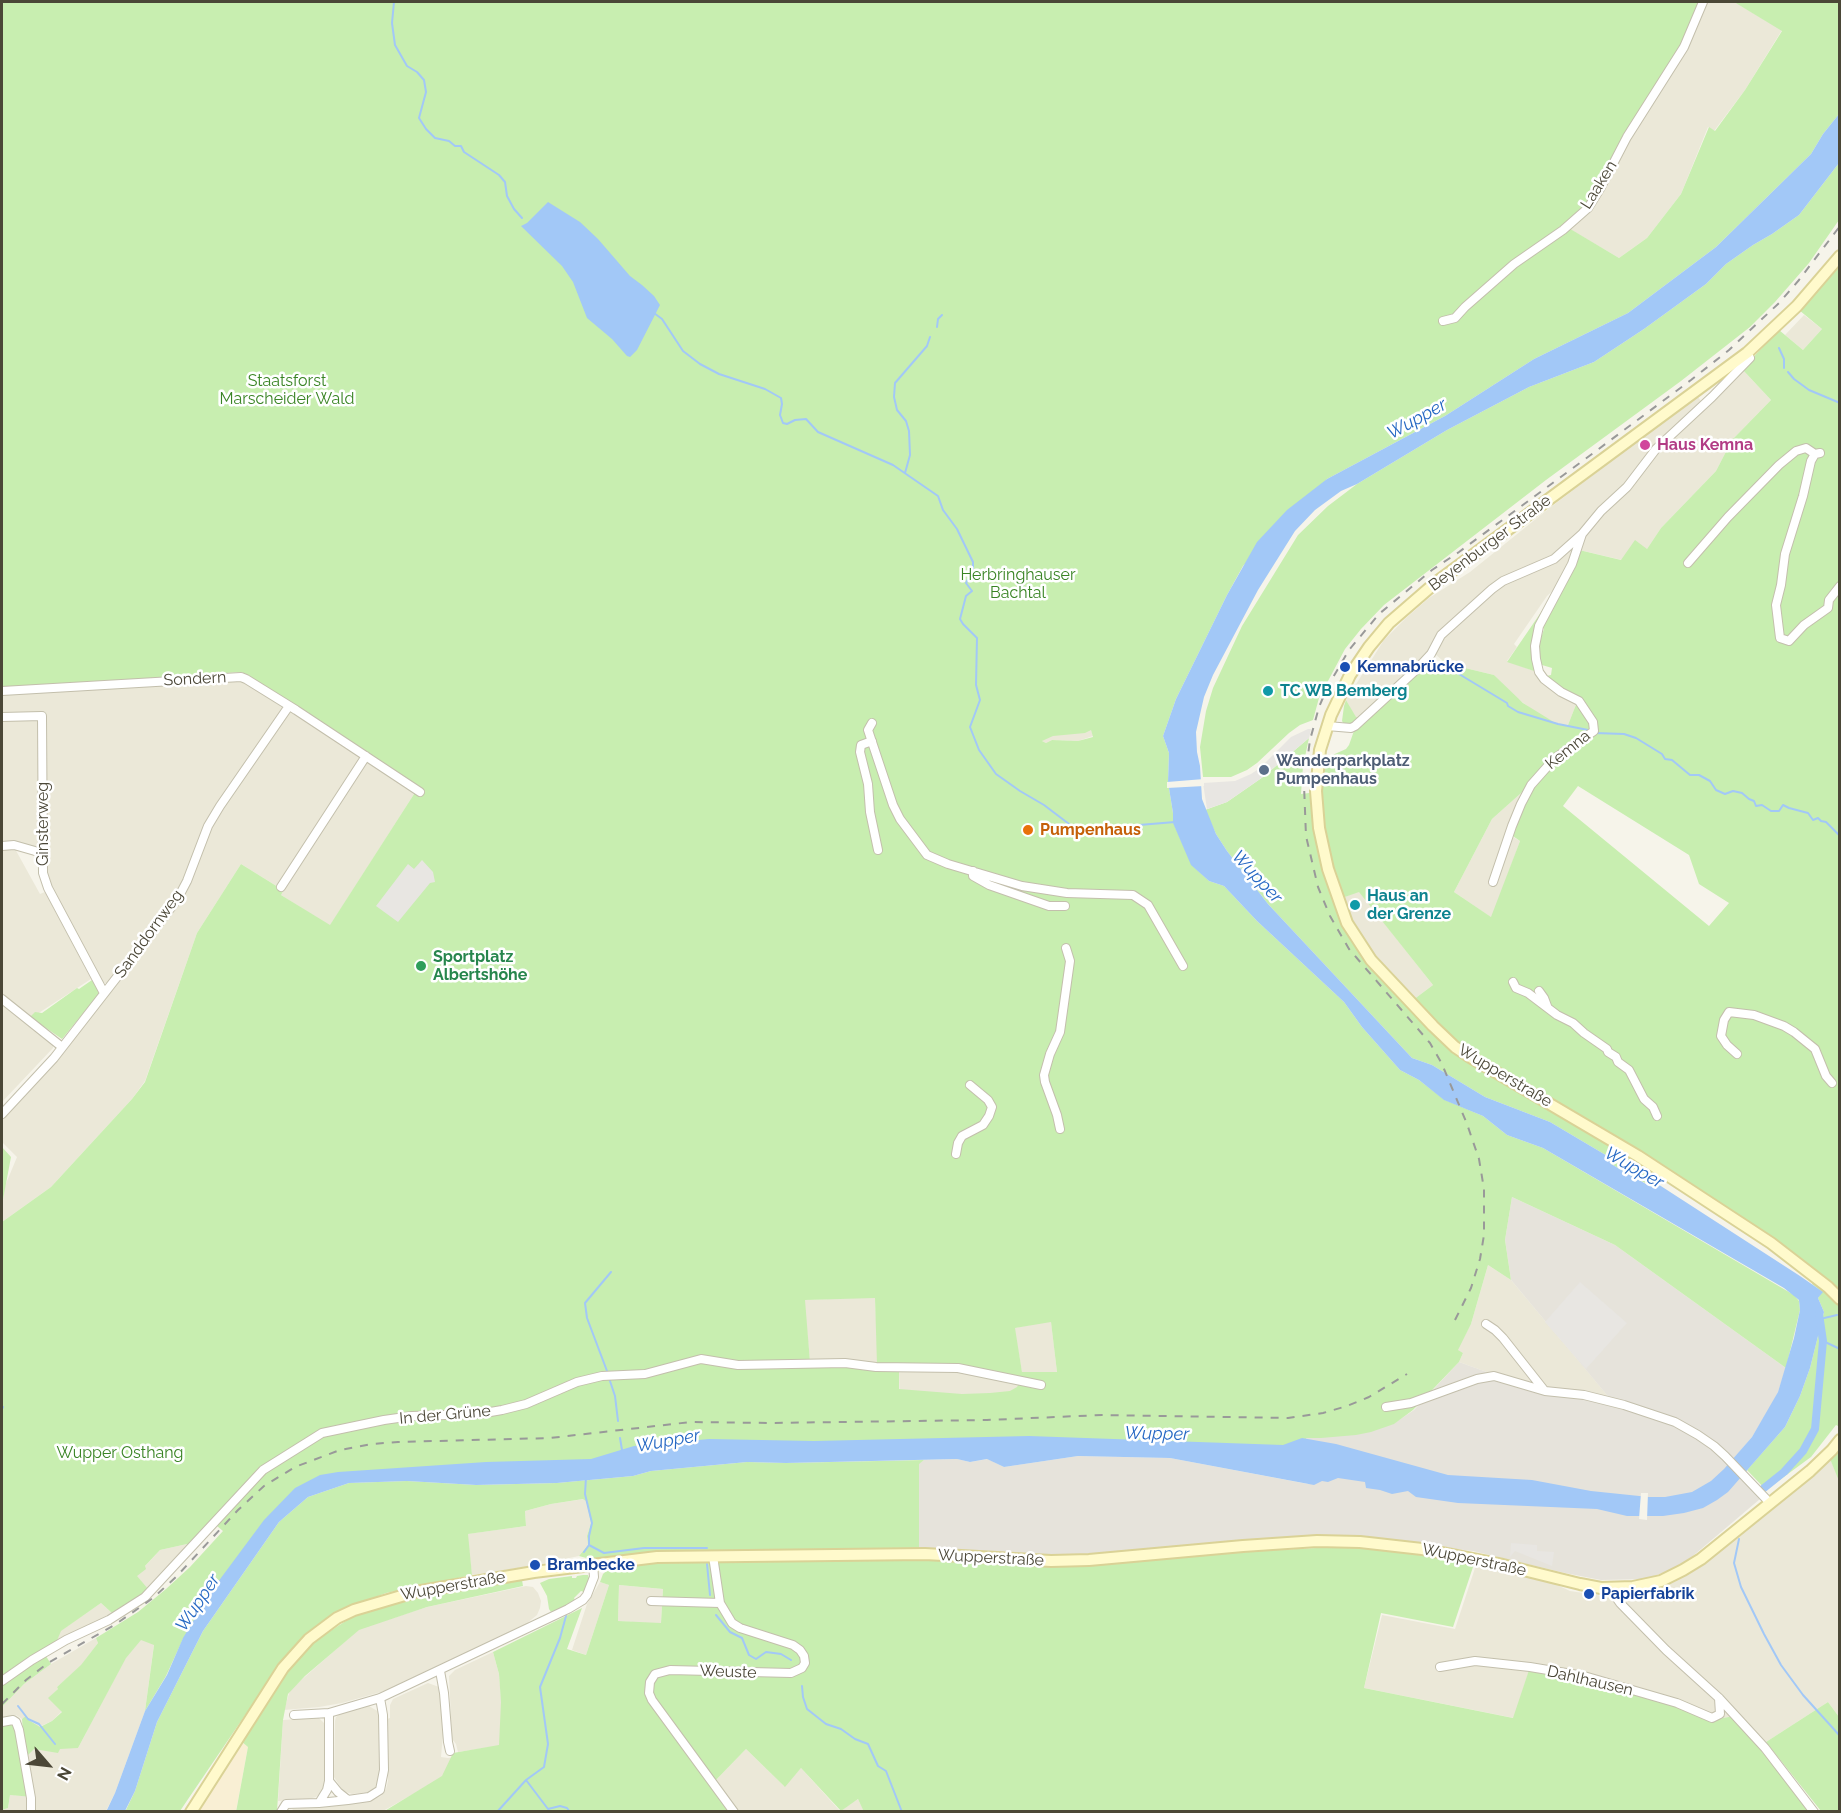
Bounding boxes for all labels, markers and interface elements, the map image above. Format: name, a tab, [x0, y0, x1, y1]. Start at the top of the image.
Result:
street label: Laaken	[1577, 157, 1621, 213]
park label: Staatsforst Marscheider Wald	[220, 371, 354, 409]
water label: Wupper	[1384, 394, 1450, 444]
place label: Haus Kemna	[1657, 435, 1753, 455]
marker: Haus Kemna	[1638, 438, 1652, 452]
street label: Beyenburger Straße	[1425, 491, 1555, 595]
park label: Herbringhauser Bachtal	[960, 565, 1076, 603]
place label: Kemnabrücke	[1357, 657, 1464, 677]
marker: Kemnabrücke	[1338, 660, 1352, 674]
street label: Sondern	[163, 668, 227, 690]
place label: TC WB Bemberg	[1280, 681, 1407, 701]
marker: TC WB Bemberg	[1261, 684, 1275, 698]
street label: Kemna	[1542, 726, 1594, 774]
place label: Wanderparkplatz Pumpenhaus	[1276, 751, 1410, 789]
marker: Wanderparkplatz Pumpenhaus	[1257, 763, 1271, 777]
street label: Ginsterweg	[33, 782, 53, 866]
place label: Pumpenhaus	[1040, 820, 1141, 840]
marker: Pumpenhaus	[1021, 823, 1035, 837]
water label: Wupper	[1227, 846, 1287, 908]
street label: Sanddornweg	[111, 886, 187, 982]
place label: Haus an der Grenze	[1367, 886, 1451, 924]
marker: Haus an der Grenze	[1348, 898, 1362, 912]
place label: Sportplatz Albertshöhe	[433, 947, 527, 985]
marker: Sportplatz Albertshöhe	[414, 959, 428, 973]
street label: Wupperstraße	[1455, 1040, 1555, 1112]
water label: Wupper	[1601, 1142, 1667, 1194]
street label: In der Grüne	[398, 1401, 492, 1429]
water label: Wupper	[1125, 1423, 1189, 1445]
water label: Wupper	[634, 1425, 702, 1457]
park label: Wupper Osthang	[57, 1443, 183, 1463]
street label: Wupperstraße	[1420, 1540, 1528, 1580]
street label: Wupperstraße	[938, 1546, 1044, 1570]
place label: Brambecke	[547, 1555, 635, 1575]
marker: Brambecke	[528, 1558, 542, 1572]
street label: Wupperstraße	[399, 1567, 507, 1605]
water label: Wupper	[171, 1570, 225, 1636]
place label: Papierfabrik	[1601, 1584, 1694, 1604]
marker: Papierfabrik	[1582, 1587, 1596, 1601]
street label: Weuste	[699, 1661, 757, 1683]
street label: Dahlhausen	[1545, 1662, 1635, 1700]
north arrow	[18, 1735, 78, 1795]
text: N	[53, 1764, 76, 1784]

